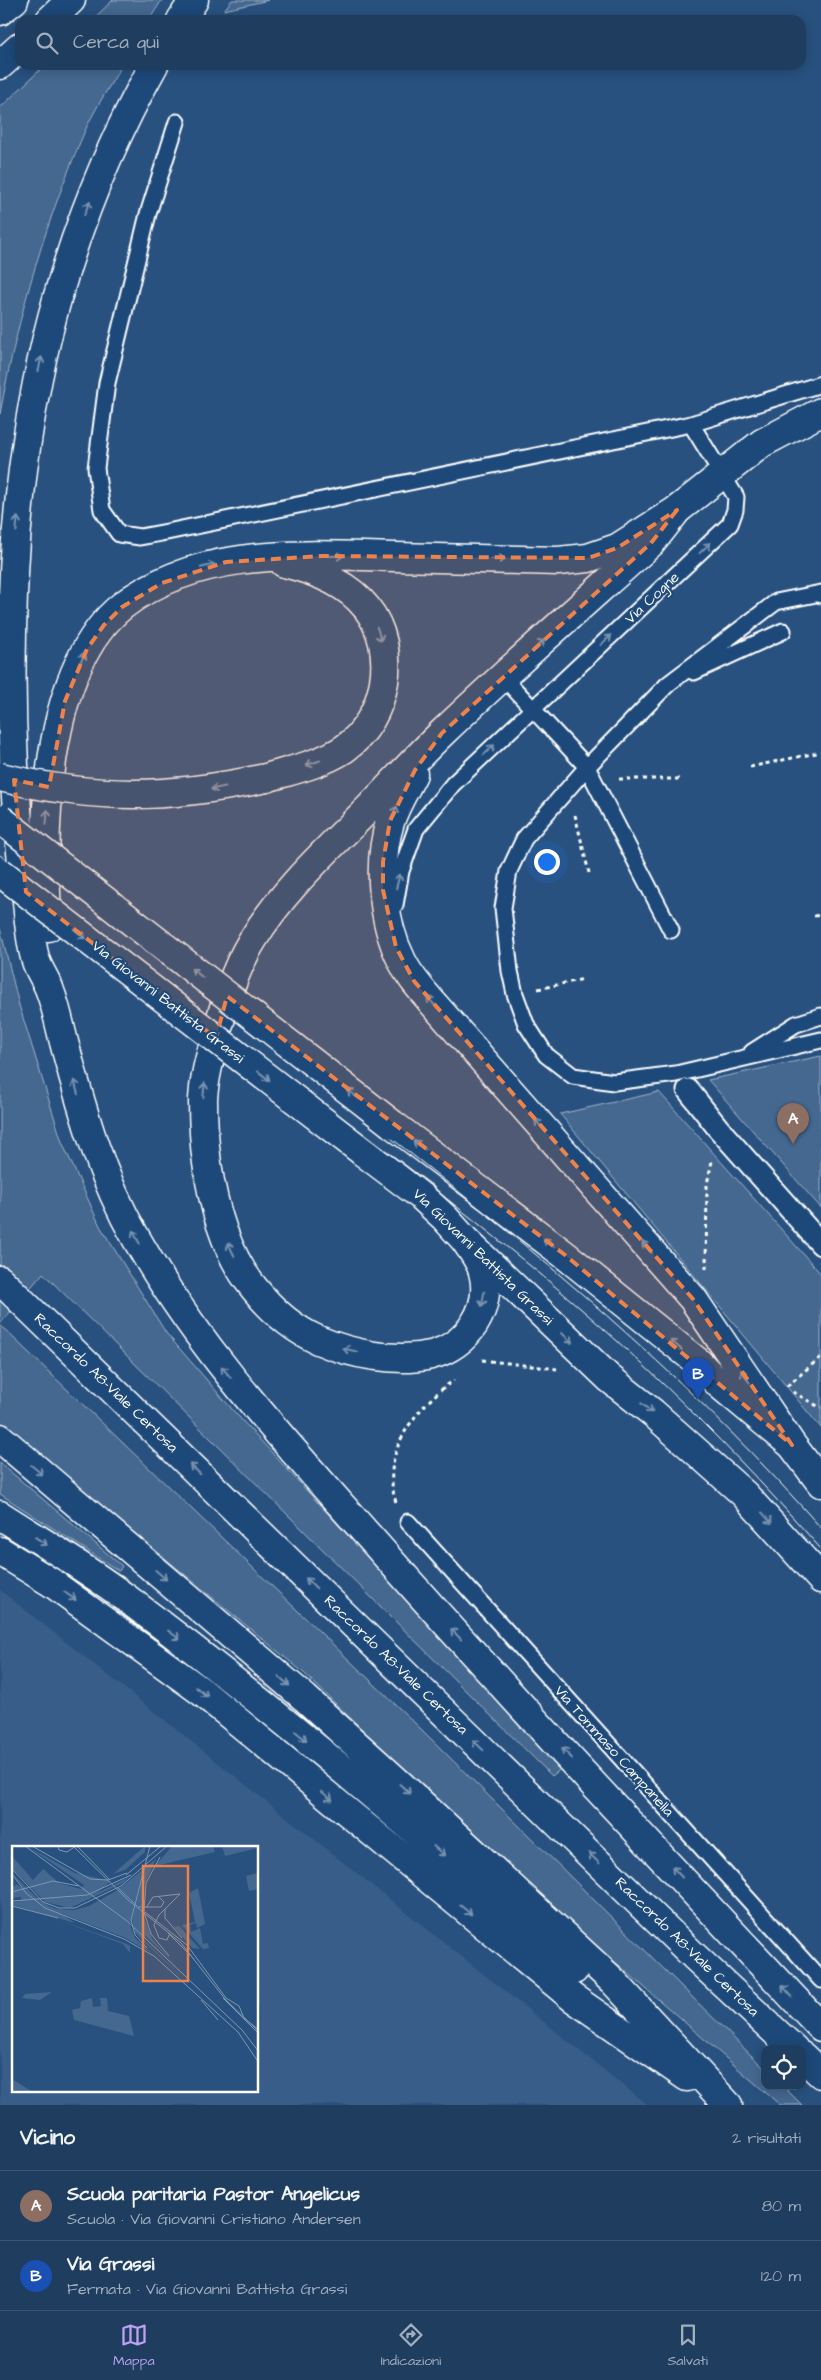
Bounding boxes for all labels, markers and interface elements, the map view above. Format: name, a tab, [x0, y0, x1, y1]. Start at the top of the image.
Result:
search box	[15, 15, 806, 70]
icon: search	[33, 29, 61, 57]
text: Cerca qui	[73, 29, 159, 56]
one-way arrow	[83, 201, 92, 216]
one-way arrow	[36, 356, 45, 372]
one-way arrow	[12, 516, 21, 532]
one-way arrow	[699, 542, 712, 554]
one-way arrow	[328, 551, 344, 561]
one-way arrow	[490, 555, 506, 564]
one-way arrow	[200, 561, 216, 570]
street label: Via Cogne	[620, 567, 685, 630]
one-way arrow	[375, 626, 385, 642]
one-way arrow	[600, 634, 613, 646]
one-way arrow	[533, 639, 546, 650]
one-way arrow	[77, 652, 87, 667]
one-way arrow	[483, 744, 496, 756]
one-way arrow	[306, 759, 321, 768]
one-way arrow	[210, 783, 226, 793]
one-way arrow	[389, 806, 399, 821]
one-way arrow	[43, 809, 52, 825]
your location	[534, 849, 560, 875]
one-way arrow	[394, 873, 404, 889]
one-way arrow	[73, 929, 87, 939]
street label: Via Giovanni Battista Grassi	[87, 936, 249, 1069]
one-way arrow	[191, 968, 204, 979]
one-way arrow	[427, 996, 438, 1009]
one-way arrow	[257, 1070, 270, 1081]
one-way arrow	[71, 1079, 81, 1095]
one-way arrow	[199, 1082, 209, 1098]
one-way arrow	[347, 1088, 360, 1099]
pin: A	[777, 1103, 809, 1144]
one-way arrow	[534, 1118, 545, 1131]
one-way arrow	[413, 1139, 426, 1150]
street label: Via Giovanni Battista Grassi	[408, 1184, 559, 1331]
one-way arrow	[131, 1230, 141, 1245]
one-way arrow	[542, 1238, 556, 1248]
one-way arrow	[641, 1240, 653, 1253]
one-way arrow	[226, 1242, 235, 1257]
one-way arrow	[478, 1291, 487, 1307]
street label: Raccordo A8-Viale Certosa	[29, 1309, 183, 1458]
one-way arrow	[561, 1332, 574, 1344]
one-way arrow	[669, 1339, 682, 1350]
one-way arrow	[343, 1345, 359, 1354]
pin: B	[682, 1358, 714, 1399]
one-way arrow	[221, 1366, 232, 1379]
one-way arrow	[740, 1369, 750, 1383]
one-way arrow	[640, 1403, 653, 1414]
one-way arrow	[188, 1463, 201, 1475]
one-way arrow	[31, 1464, 44, 1475]
one-way arrow	[761, 1512, 772, 1525]
one-way arrow	[34, 1536, 48, 1546]
one-way arrow	[154, 1569, 167, 1580]
one-way arrow	[305, 1577, 317, 1589]
one-way arrow	[63, 1591, 77, 1601]
street label: Raccordo A8-Viale Certosa	[319, 1591, 473, 1740]
one-way arrow	[450, 1627, 462, 1640]
one-way arrow	[167, 1629, 180, 1640]
one-way arrow	[278, 1675, 291, 1686]
street label: Via Tommaso Campanella	[549, 1681, 679, 1821]
one-way arrow	[195, 1687, 209, 1697]
one-way arrow	[294, 1730, 307, 1741]
one-way arrow	[471, 1739, 484, 1751]
one-way arrow	[561, 1747, 573, 1759]
one-way arrow	[399, 1783, 412, 1795]
one-way arrow	[320, 1790, 333, 1801]
one-way arrow	[433, 1845, 446, 1857]
inset map	[12, 1846, 259, 2092]
one-way arrow	[588, 1852, 600, 1864]
one-way arrow	[671, 1866, 683, 1879]
street label: Raccordo A8-Viale Certosa	[610, 1873, 764, 2022]
one-way arrow	[459, 1905, 472, 1916]
one-way arrow	[782, 1986, 794, 1998]
map controls	[761, 2045, 806, 2090]
button: locate	[761, 2045, 806, 2090]
text: Vicino	[20, 2123, 75, 2152]
text: 2 risultati	[732, 2127, 801, 2149]
text: Scuola paritaria Pastor Angelicus	[67, 2181, 360, 2208]
text: A	[31, 2195, 41, 2217]
text: 80 m	[762, 2195, 801, 2217]
text: Scuola · Via Giovanni Cristiano Andersen	[67, 2208, 361, 2230]
text: Via Grassi	[67, 2251, 154, 2278]
text: B	[30, 2265, 42, 2287]
text: 120 m	[761, 2265, 801, 2287]
text: Fermata · Via Giovanni Battista Grassi	[67, 2278, 347, 2300]
tab: Mappa	[113, 2321, 155, 2371]
tab: Indicazioni	[381, 2321, 441, 2371]
tab: Salvati	[667, 2321, 708, 2371]

